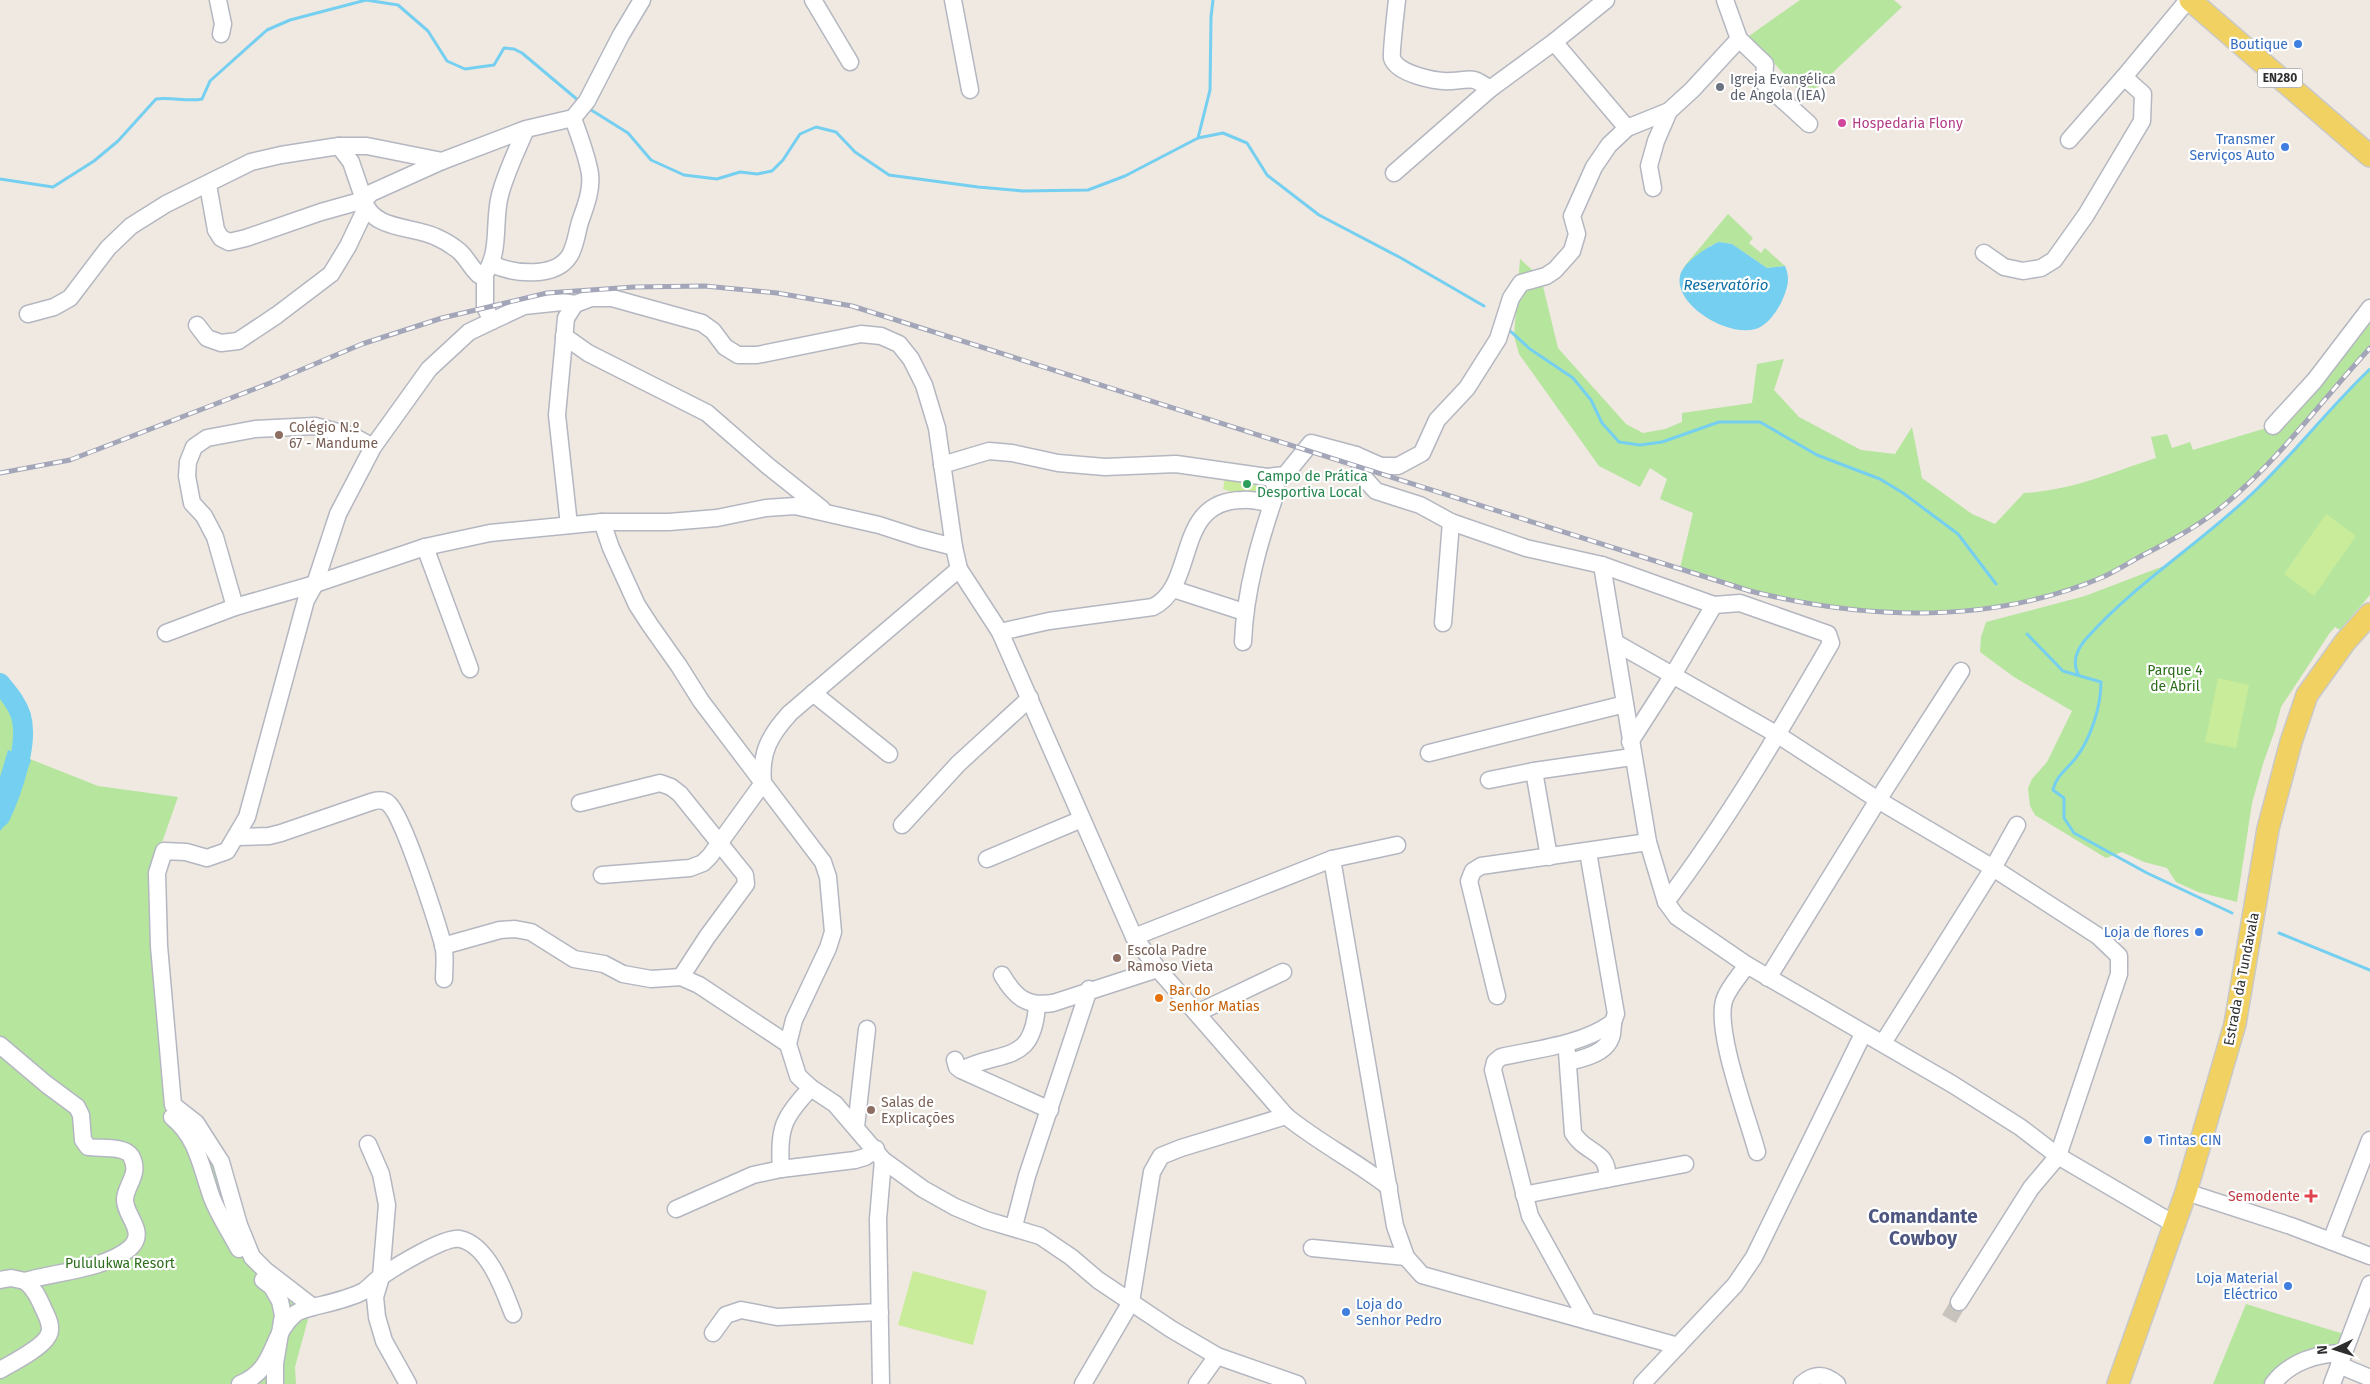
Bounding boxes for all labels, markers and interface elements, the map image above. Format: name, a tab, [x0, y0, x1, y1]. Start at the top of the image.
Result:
place label: Boutique	[2230, 36, 2288, 53]
marker: Boutique	[2292, 38, 2304, 50]
road number: EN280	[2258, 68, 2302, 88]
place label: Igreja Evangélica de Angola (IEA)	[1730, 71, 1836, 104]
marker: Igreja Evangélica de Angola (IEA)	[1714, 81, 1726, 93]
place label: Hospedaria Flony	[1852, 115, 1963, 132]
marker: Hospedaria Flony	[1836, 117, 1848, 129]
place label: Transmer Serviços Auto	[2189, 131, 2276, 164]
marker: Transmer Serviços Auto	[2279, 141, 2291, 153]
water label: Reservatório	[1684, 276, 1768, 294]
place label: Colégio N.º 67 - Mandume	[289, 419, 378, 452]
marker: Colégio N.º 67 - Mandume	[273, 429, 285, 441]
place label: Campo de Prática Desportiva Local	[1257, 468, 1368, 501]
marker: Campo de Prática Desportiva Local	[1241, 478, 1253, 490]
park label: Parque 4 de Abril	[2147, 662, 2203, 695]
street label: Estrada da Tundavala	[2220, 911, 2263, 1047]
place label: Loja de flores	[2104, 924, 2189, 941]
marker: Loja de flores	[2193, 926, 2205, 938]
place label: Escola Padre Ramoso Vieta	[1127, 942, 1213, 975]
marker: Escola Padre Ramoso Vieta	[1111, 952, 1123, 964]
place label: Bar do Senhor Matias	[1169, 982, 1260, 1015]
marker: Bar do Senhor Matias	[1153, 992, 1165, 1004]
place label: Salas de Explicações	[881, 1094, 955, 1127]
marker: Salas de Explicações	[865, 1104, 877, 1116]
place label: Tintas CIN	[2158, 1132, 2222, 1149]
marker: Tintas CIN	[2142, 1134, 2154, 1146]
place label: Semodente	[2228, 1188, 2300, 1205]
marker: Semodente	[2304, 1189, 2318, 1203]
district label: Comandante Cowboy	[1868, 1205, 1978, 1250]
park label: Pululukwa Resort	[65, 1255, 176, 1272]
place label: Loja Material Eléctrico	[2196, 1270, 2278, 1303]
marker: Loja Material Eléctrico	[2282, 1280, 2294, 1292]
place label: Loja do Senhor Pedro	[1356, 1296, 1442, 1329]
marker: Loja do Senhor Pedro	[1340, 1306, 1352, 1318]
north arrow	[2310, 1324, 2360, 1374]
text: N	[2314, 1345, 2331, 1355]

